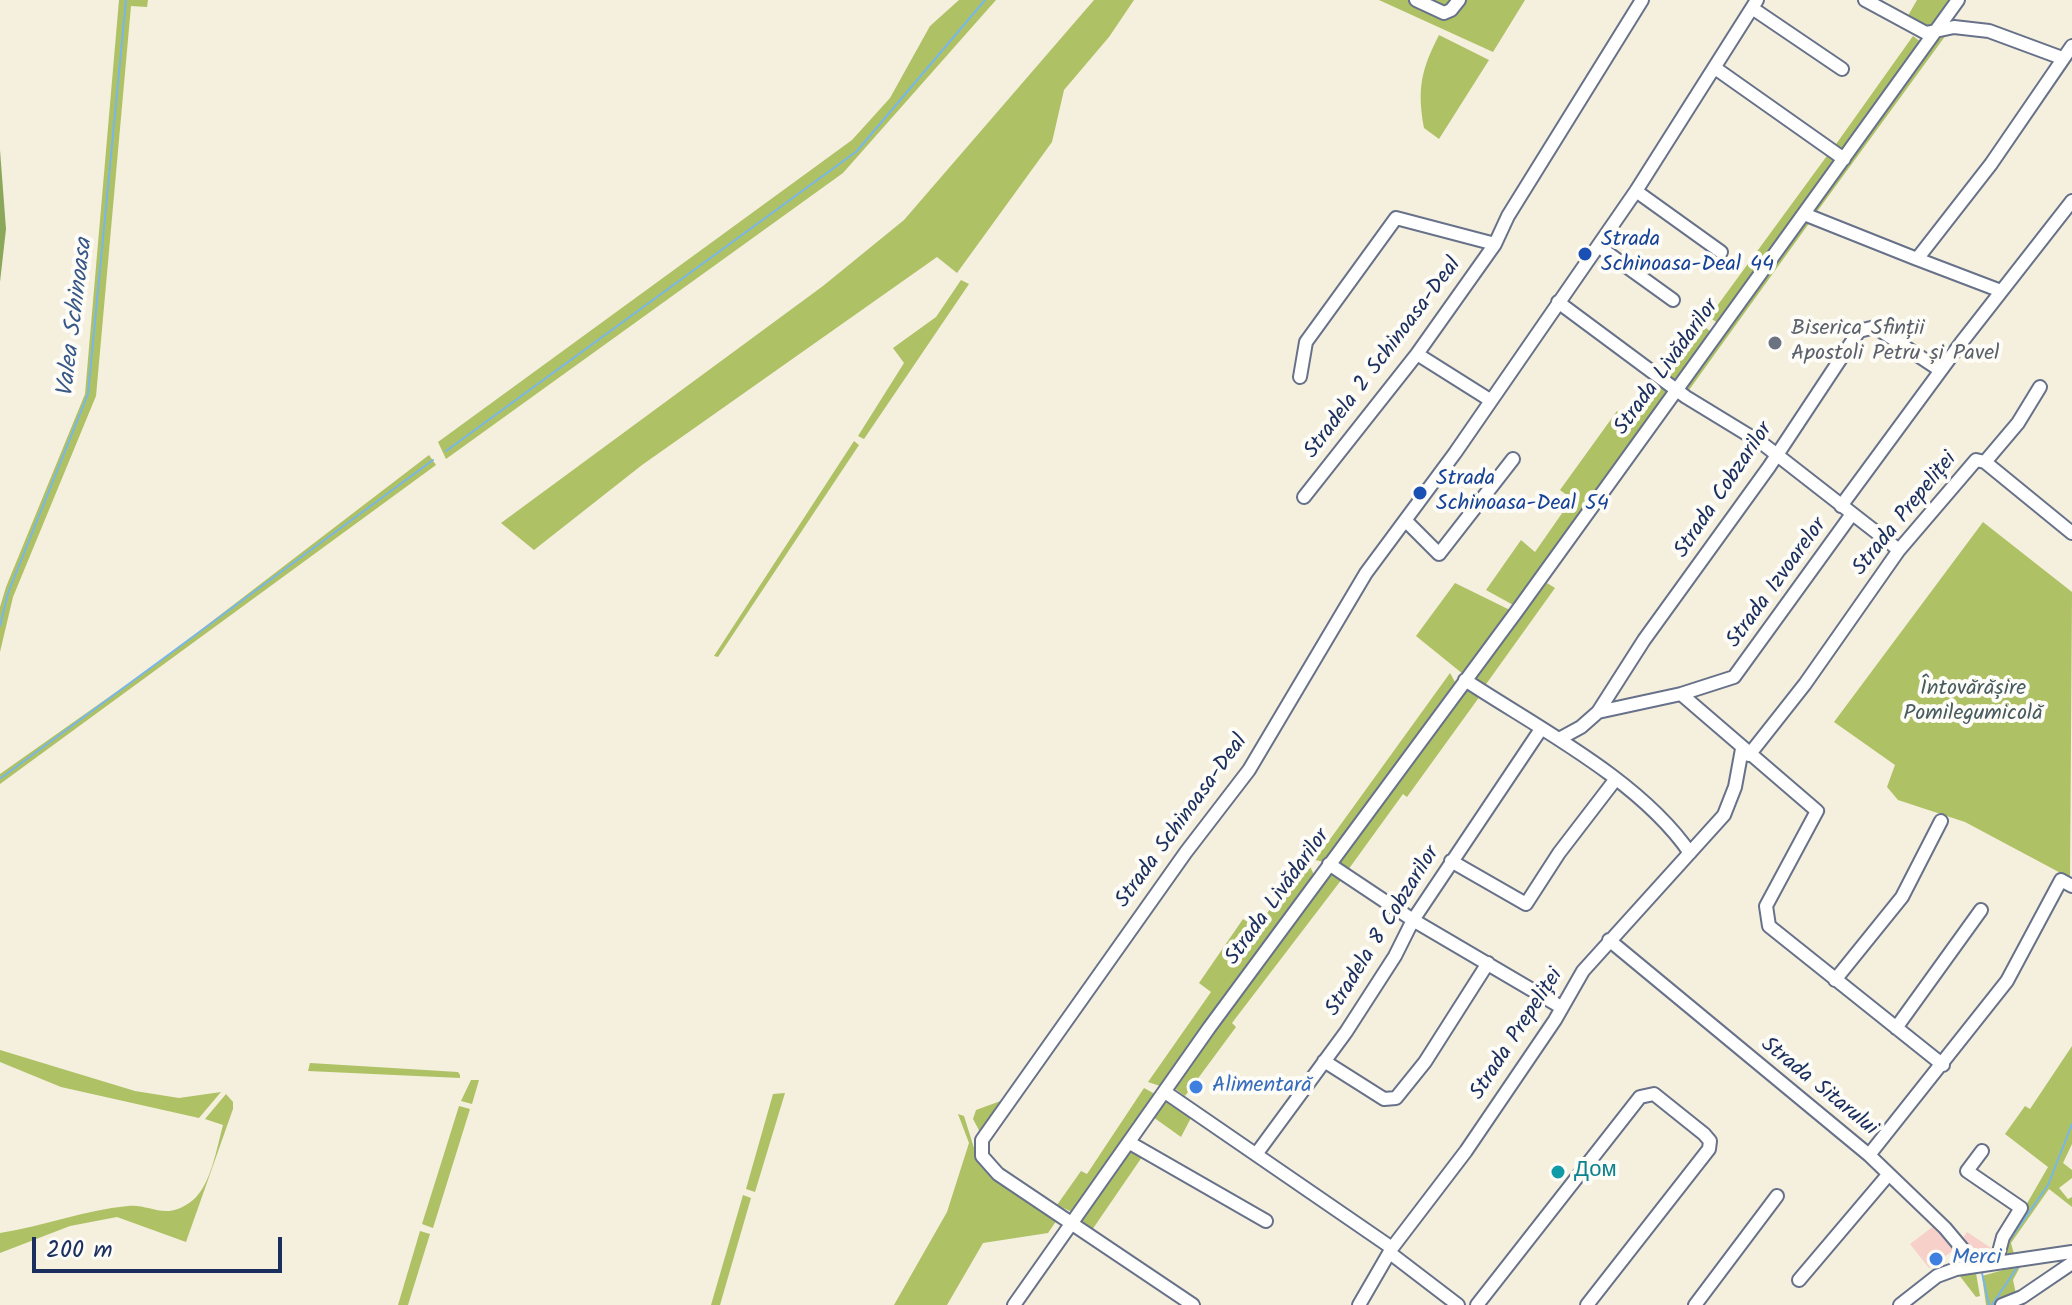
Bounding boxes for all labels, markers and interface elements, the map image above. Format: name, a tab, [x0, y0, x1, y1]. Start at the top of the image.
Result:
place label: Strada Schinoasa-Deal 44	[1601, 228, 1774, 280]
water label: Valea Schinoasa	[53, 237, 101, 399]
marker: Strada Schinoasa-Deal 44	[1576, 245, 1594, 263]
street label: Stradela 2 Schinoasa-Deal	[1300, 253, 1468, 465]
street label: Strada Livădarilor	[1610, 295, 1726, 441]
place label: Biserica Sfinții Apostoli Petru și Pavel	[1791, 317, 1999, 368]
marker: Biserica Sfinții Apostoli Petru și Pavel	[1766, 334, 1784, 352]
street label: Strada Cobzarilor	[1670, 418, 1780, 564]
street label: Strada Prepeliței	[1848, 448, 1964, 582]
place label: Strada Schinoasa-Deal 54	[1436, 467, 1609, 518]
marker: Strada Schinoasa-Deal 54	[1411, 484, 1429, 502]
street label: Strada Izvoarelor	[1722, 514, 1834, 654]
park label: Întovărășire Pomilegumicolă	[1903, 677, 2043, 728]
street label: Strada Schinoasa-Deal	[1111, 730, 1255, 914]
street label: Strada Livădarilor	[1221, 825, 1337, 971]
street label: Stradela 8 Cobzarilor	[1321, 842, 1447, 1022]
street label: Strada Prepeliței	[1466, 964, 1570, 1106]
street label: Strada Sitarului	[1754, 1033, 1882, 1143]
place label: Alimentară	[1212, 1074, 1312, 1100]
marker: Alimentară	[1187, 1078, 1205, 1096]
place label: Дом	[1574, 1159, 1617, 1185]
marker: Дом	[1549, 1163, 1567, 1181]
scale bar	[36, 1221, 286, 1271]
text: 200 m	[46, 1231, 113, 1270]
place label: Merci	[1952, 1246, 2002, 1272]
marker: Merci	[1927, 1250, 1945, 1268]

